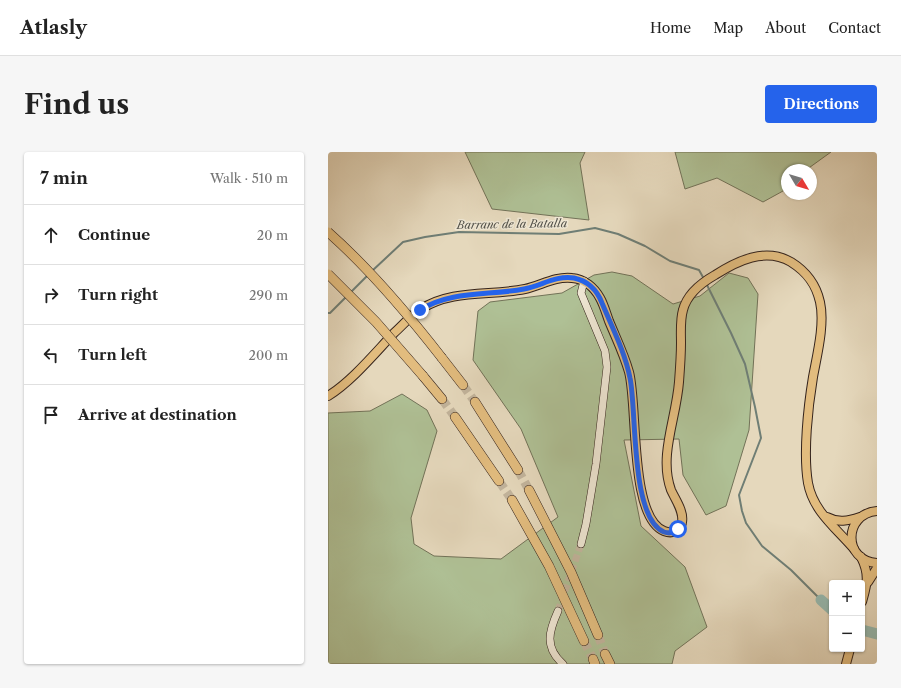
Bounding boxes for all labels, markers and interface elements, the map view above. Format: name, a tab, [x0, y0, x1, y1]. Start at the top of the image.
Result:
text: Atlasly	[20, 16, 87, 39]
text: Home	[650, 19, 691, 37]
text: Map	[713, 19, 743, 37]
text: About	[765, 19, 806, 37]
text: Contact	[828, 19, 881, 37]
button: Directions	[765, 85, 877, 123]
text: Find us	[24, 87, 129, 121]
north arrow	[781, 164, 817, 200]
text: 7 min	[40, 168, 88, 188]
text: Walk · 510 m	[210, 170, 288, 186]
water label: Barranc de la Batalla	[456, 216, 568, 232]
icon: ahead	[40, 224, 62, 246]
text: Continue	[78, 225, 150, 244]
text: 20 m	[257, 227, 288, 243]
icon: right	[40, 284, 62, 306]
text: Turn right	[78, 285, 158, 304]
text: 290 m	[249, 287, 288, 303]
route end	[411, 301, 429, 319]
icon: left	[40, 344, 62, 366]
text: Turn left	[78, 345, 147, 364]
text: 200 m	[248, 347, 288, 363]
icon: arrive	[40, 404, 62, 426]
text: Arrive at destination	[78, 405, 237, 424]
route start	[669, 520, 687, 538]
map controls	[829, 580, 865, 652]
button: +	[829, 580, 865, 616]
button: −	[829, 616, 865, 652]

